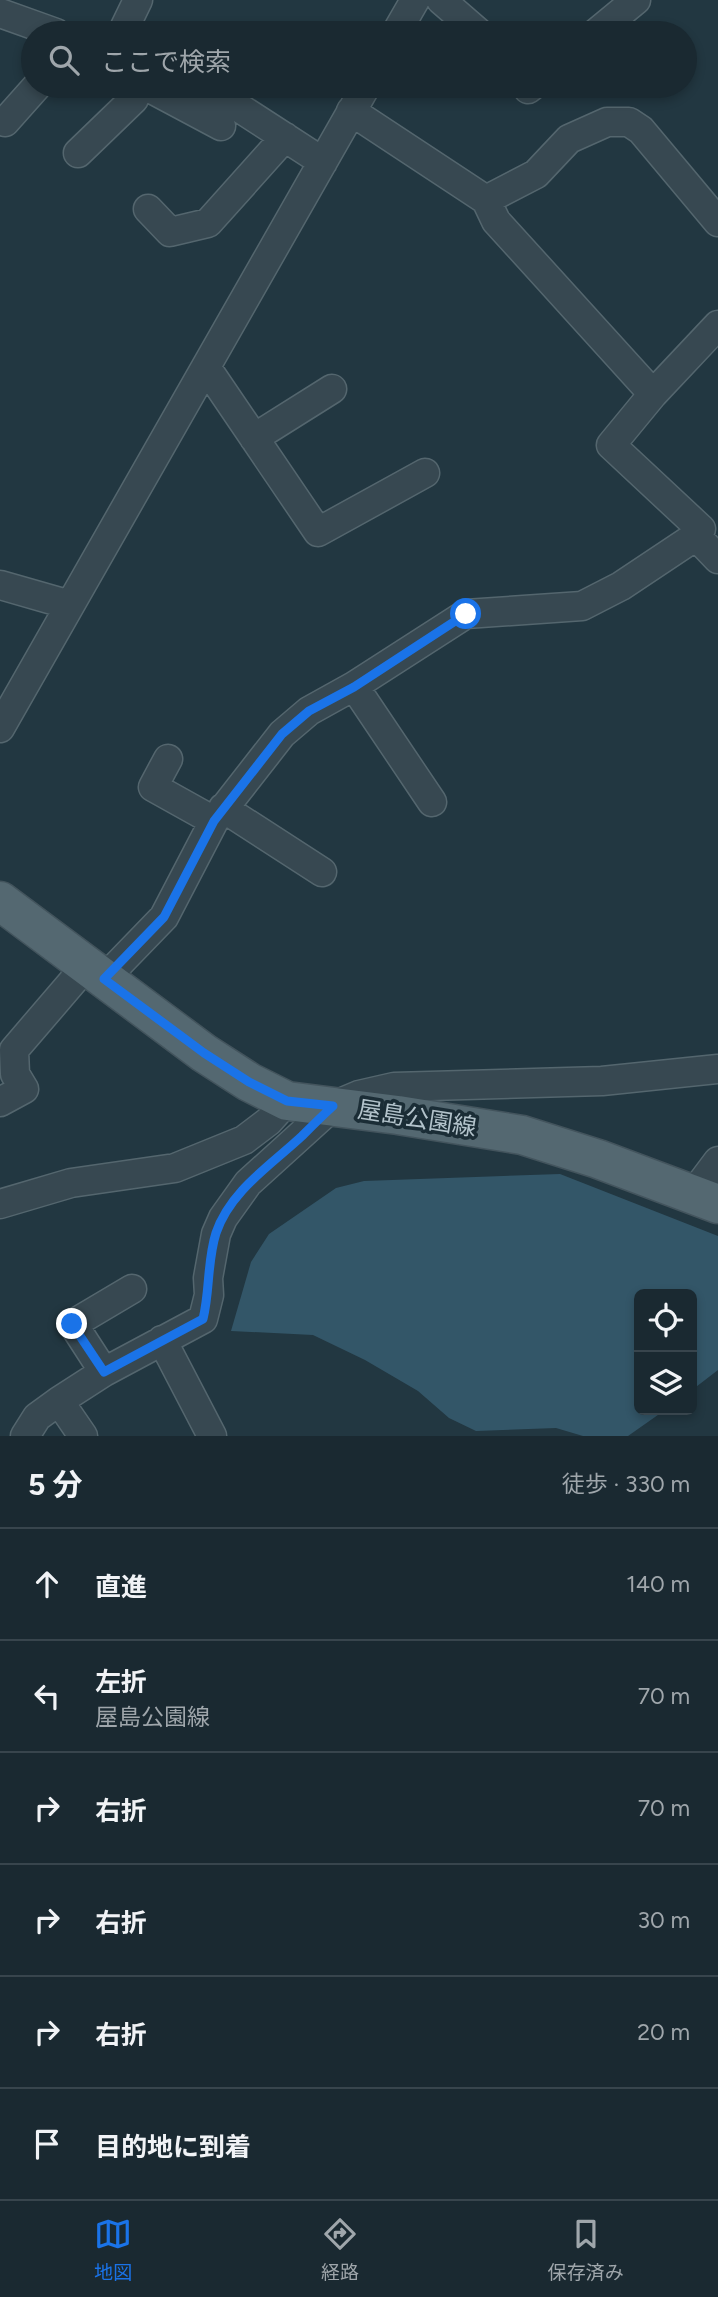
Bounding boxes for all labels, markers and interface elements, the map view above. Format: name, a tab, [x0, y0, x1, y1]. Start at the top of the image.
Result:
search box	[21, 21, 697, 98]
icon: search	[45, 41, 83, 79]
text: ここで検索	[101, 46, 231, 78]
route start	[450, 598, 481, 629]
street label: 屋島公園線	[355, 1094, 479, 1142]
map controls	[634, 1289, 697, 1415]
button: locate	[634, 1289, 697, 1352]
route end	[56, 1308, 87, 1339]
button: layers	[634, 1352, 697, 1415]
text: 5 分	[28, 1466, 83, 1503]
text: 徒歩 · 330 m	[562, 1470, 690, 1498]
icon: ahead	[28, 1565, 66, 1603]
text: 140 m	[626, 1570, 690, 1598]
text: 直進	[95, 1571, 147, 1603]
text: 左折	[95, 1666, 147, 1698]
icon: left	[28, 1677, 66, 1715]
text: 70 m	[638, 1682, 690, 1710]
text: 屋島公園線	[95, 1703, 210, 1731]
icon: right	[28, 1789, 66, 1827]
text: 70 m	[638, 1794, 690, 1822]
text: 右折	[95, 1795, 147, 1827]
icon: right	[28, 1901, 66, 1939]
text: 30 m	[637, 1906, 690, 1934]
text: 右折	[95, 1907, 147, 1939]
icon: right	[28, 2013, 66, 2051]
text: 20 m	[637, 2018, 690, 2046]
text: 右折	[95, 2019, 147, 2051]
icon: arrive	[28, 2125, 66, 2163]
text: 目的地に到着	[95, 2131, 251, 2163]
tab: 地図	[94, 2215, 132, 2284]
tab: 経路	[321, 2215, 359, 2284]
tab: 保存済み	[548, 2215, 624, 2284]

